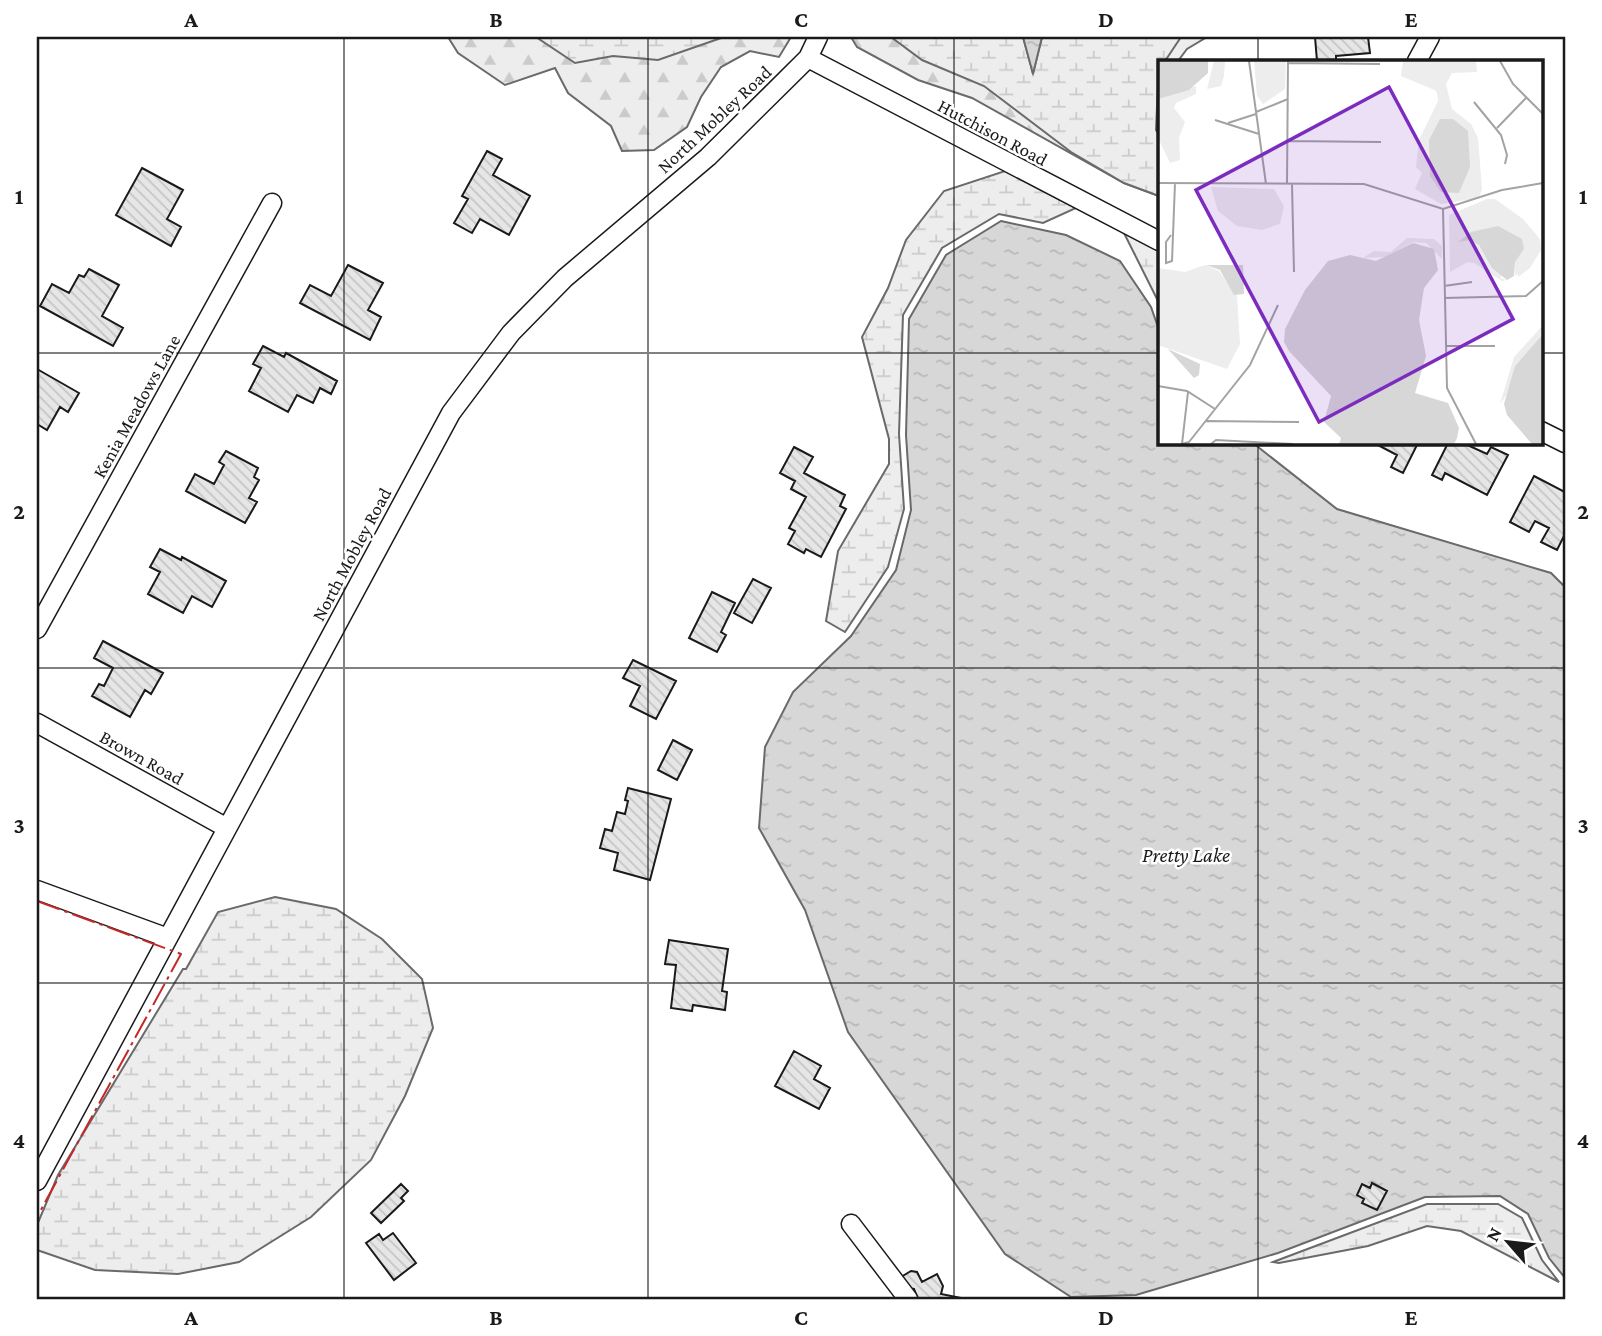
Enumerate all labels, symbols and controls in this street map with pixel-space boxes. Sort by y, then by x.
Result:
text: A [183,6,198,32]
text: B [489,6,503,32]
text: C [794,6,808,32]
text: D [1098,6,1114,32]
text: E [1404,6,1418,32]
inset map [1158,60,1542,444]
street label: North Mobley Road [653,61,776,177]
street label: Hutchison Road [934,95,1051,170]
text: 1 [15,183,24,209]
text: 1 [1579,183,1588,209]
street label: Kenia Meadows Lane [88,331,185,482]
street label: North Mobley Road [307,484,395,624]
text: 2 [13,498,25,524]
text: 2 [1577,498,1589,524]
street label: Brown Road [96,726,187,789]
text: 3 [13,812,25,838]
text: 3 [1577,812,1589,838]
water label: Pretty Lake [1142,843,1230,867]
text: 4 [13,1127,25,1153]
text: 4 [1577,1127,1589,1153]
north arrow [1472,1206,1542,1276]
text: N [1481,1224,1506,1245]
text: A [183,1304,198,1330]
text: B [489,1304,503,1330]
text: C [794,1304,808,1330]
text: D [1098,1304,1114,1330]
text: E [1404,1304,1418,1330]

